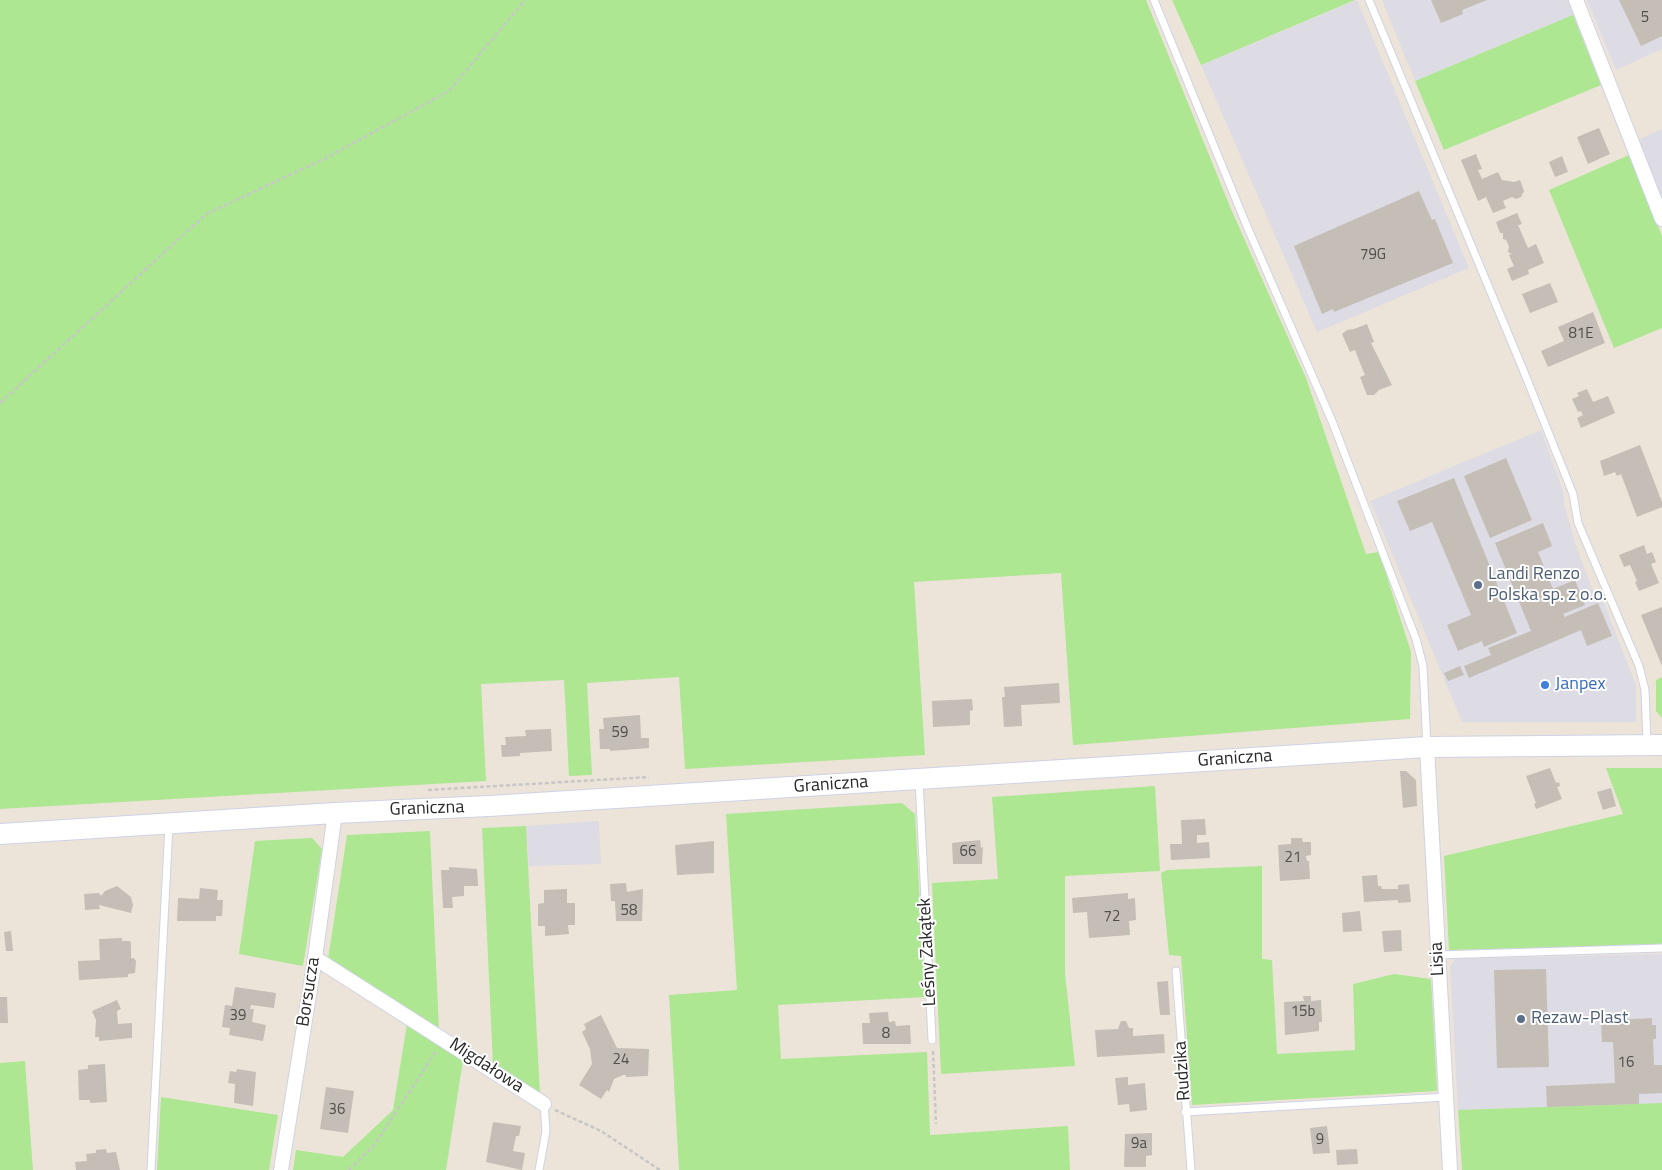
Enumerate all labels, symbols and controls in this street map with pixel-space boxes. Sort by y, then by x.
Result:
house number: 5 [1641,9,1649,27]
house number: 79G [1360,246,1386,264]
house number: 81E [1568,325,1594,343]
place label: Landi Renzo Polska sp. z o.o. [1488,564,1607,606]
marker: Landi Renzo Polska sp. z o.o. [1472,579,1484,591]
place label: Janpex [1555,674,1606,696]
marker: Janpex [1539,679,1551,691]
house number: 59 [612,724,628,742]
street label: Graniczna [1197,746,1273,772]
street label: Graniczna [793,772,869,798]
street label: Graniczna [389,797,465,821]
house number: 66 [960,843,976,861]
house number: 21 [1285,849,1301,867]
street label: Leśny Zakątek [914,897,942,1007]
house number: 58 [621,902,637,920]
house number: 72 [1104,908,1120,926]
street label: Lisia [1426,942,1450,976]
street label: Borsucza [293,956,325,1028]
house number: 15b [1291,1003,1315,1021]
house number: 39 [230,1007,246,1025]
place label: Rezaw-Plast [1531,1008,1628,1030]
marker: Rezaw-Plast [1515,1013,1527,1025]
house number: 8 [882,1025,890,1043]
street label: Migdałowa [445,1034,527,1098]
street label: Rudzika [1170,1040,1196,1102]
house number: 24 [613,1051,629,1069]
house number: 16 [1618,1054,1634,1072]
house number: 36 [329,1101,345,1119]
house number: 9 [1316,1131,1324,1149]
house number: 9a [1131,1135,1147,1153]

